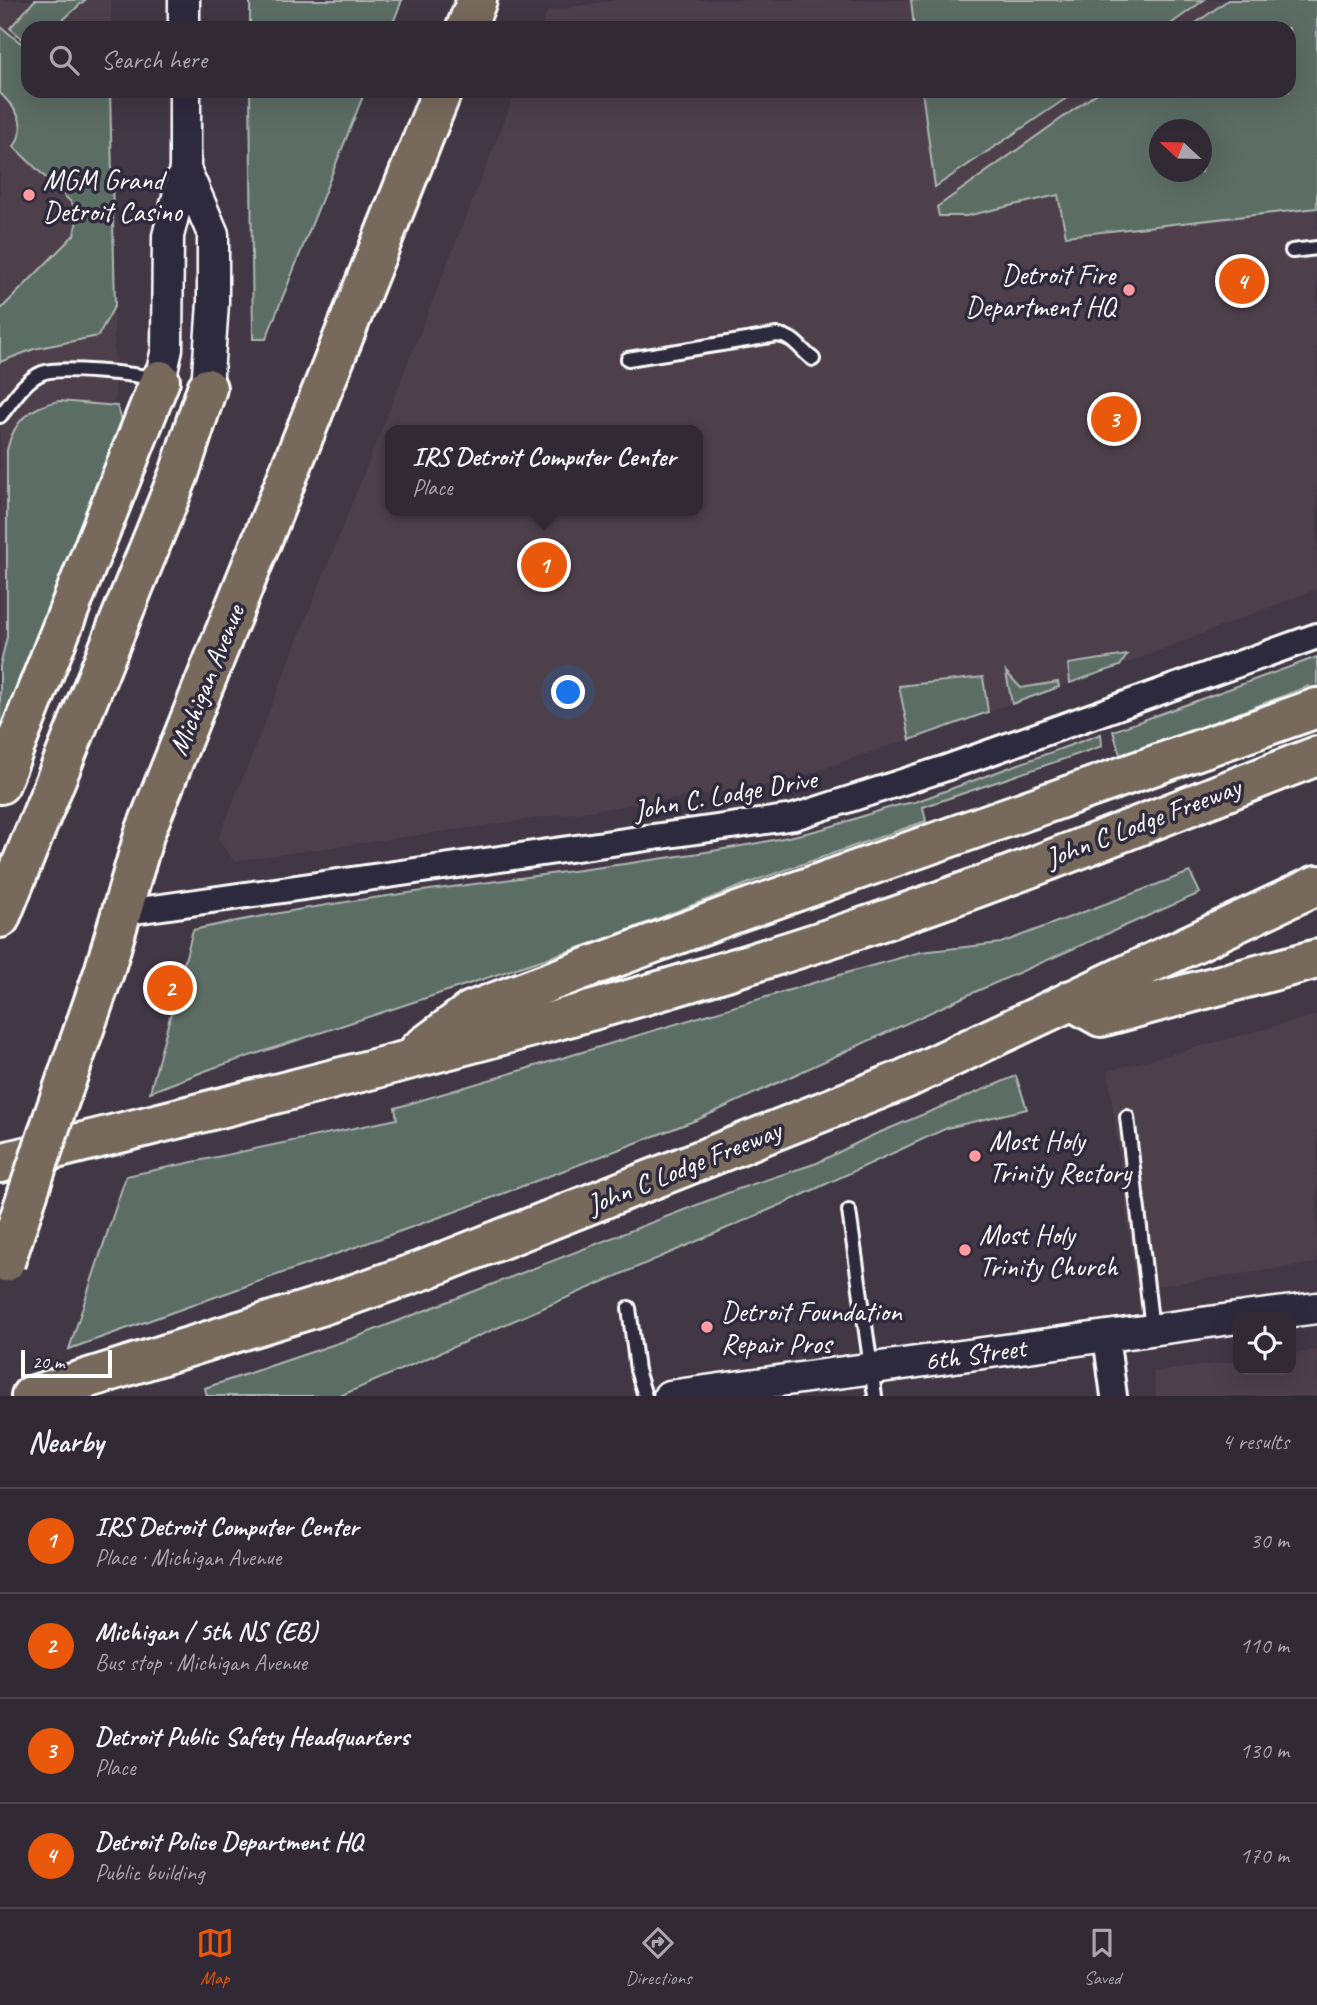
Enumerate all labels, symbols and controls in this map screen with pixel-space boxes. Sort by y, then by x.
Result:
search box [21,21,1296,98]
icon: search [45,41,83,79]
text: Search here [101,43,207,76]
north arrow [1149,119,1212,182]
place label: MGM Grand Detroit Casino [43,162,184,229]
marker: MGM Grand Detroit Casino [21,187,37,203]
pin: 4 [1219,255,1265,307]
place label: Detroit Fire Department HQ [965,257,1118,324]
marker: Detroit Fire Department HQ [1121,282,1137,298]
pin: 3 [1091,393,1137,445]
popup [385,425,703,516]
text: IRS Detroit Computer Center [412,440,676,473]
text: Place [412,473,453,502]
pin: 1 [521,539,567,591]
street label: Michigan Avenue [160,598,253,760]
your location [551,675,585,709]
street label: John C. Lodge Drive [629,760,821,828]
street label: John C Lodge Freeway [1039,768,1248,876]
pin: 2 [147,962,193,1014]
street label: John C Lodge Freeway [580,1111,788,1223]
place label: Most Holy Trinity Rectory [989,1123,1133,1190]
marker: Most Holy Trinity Rectory [967,1148,983,1164]
place label: Most Holy Trinity Church [979,1217,1119,1284]
marker: Most Holy Trinity Church [957,1242,973,1258]
place label: Detroit Foundation Repair Pros [721,1294,903,1361]
map controls [1233,1312,1296,1375]
button: locate [1233,1312,1296,1375]
marker: Detroit Foundation Repair Pros [699,1319,715,1335]
street label: 6th Street [922,1329,1031,1378]
scale bar [21,1347,112,1379]
text: 20 m [32,1350,64,1374]
text: Nearby [28,1423,104,1461]
text: 4 results [1222,1427,1289,1456]
text: IRS Detroit Computer Center [95,1510,359,1543]
text: 1 [46,1526,56,1555]
text: 30 m [1250,1526,1289,1555]
text: Place · Michigan Avenue [95,1543,281,1572]
text: Michigan / 5th NS (EB) [95,1615,317,1648]
text: 2 [46,1631,56,1660]
text: 110 m [1240,1631,1289,1660]
text: Bus stop · Michigan Avenue [95,1648,307,1677]
text: Detroit Public Safety Headquarters [95,1720,409,1753]
text: 3 [46,1736,56,1765]
text: 130 m [1240,1736,1289,1765]
text: Place [95,1753,135,1782]
text: Detroit Police Department HQ [95,1825,362,1858]
text: 4 [46,1841,56,1870]
text: 170 m [1240,1841,1289,1870]
text: Public building [95,1858,204,1887]
tab: Map [196,1924,234,1990]
tab: Directions [625,1924,692,1990]
tab: Saved [1083,1924,1121,1990]

